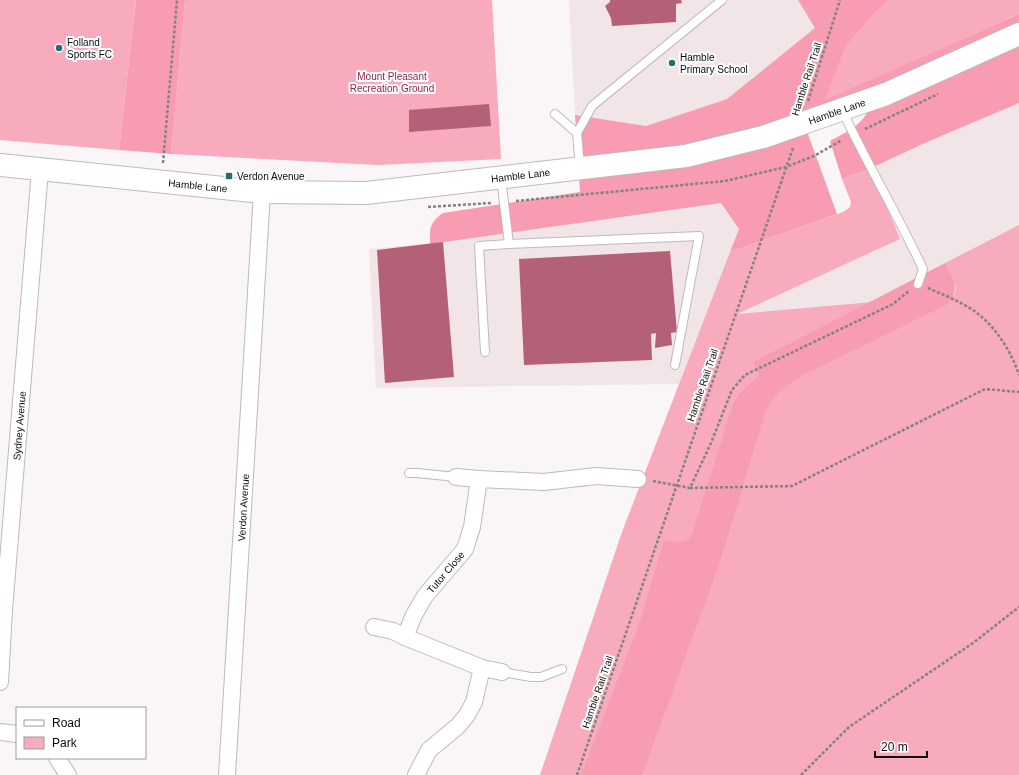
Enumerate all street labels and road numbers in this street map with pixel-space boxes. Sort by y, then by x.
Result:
street label: Hamble Rail Trail [789,41,823,117]
street label: Hamble Lane [807,97,867,127]
street label: Hamble Lane [490,167,551,185]
street label: Hamble Lane [168,177,229,194]
street label: Hamble Rail Trail [685,347,720,423]
street label: Sydney Avenue [11,390,28,461]
street label: Verdon Avenue [236,473,251,542]
street label: Tutor Close [425,549,467,595]
street label: Hamble Rail Trail [580,654,615,730]

